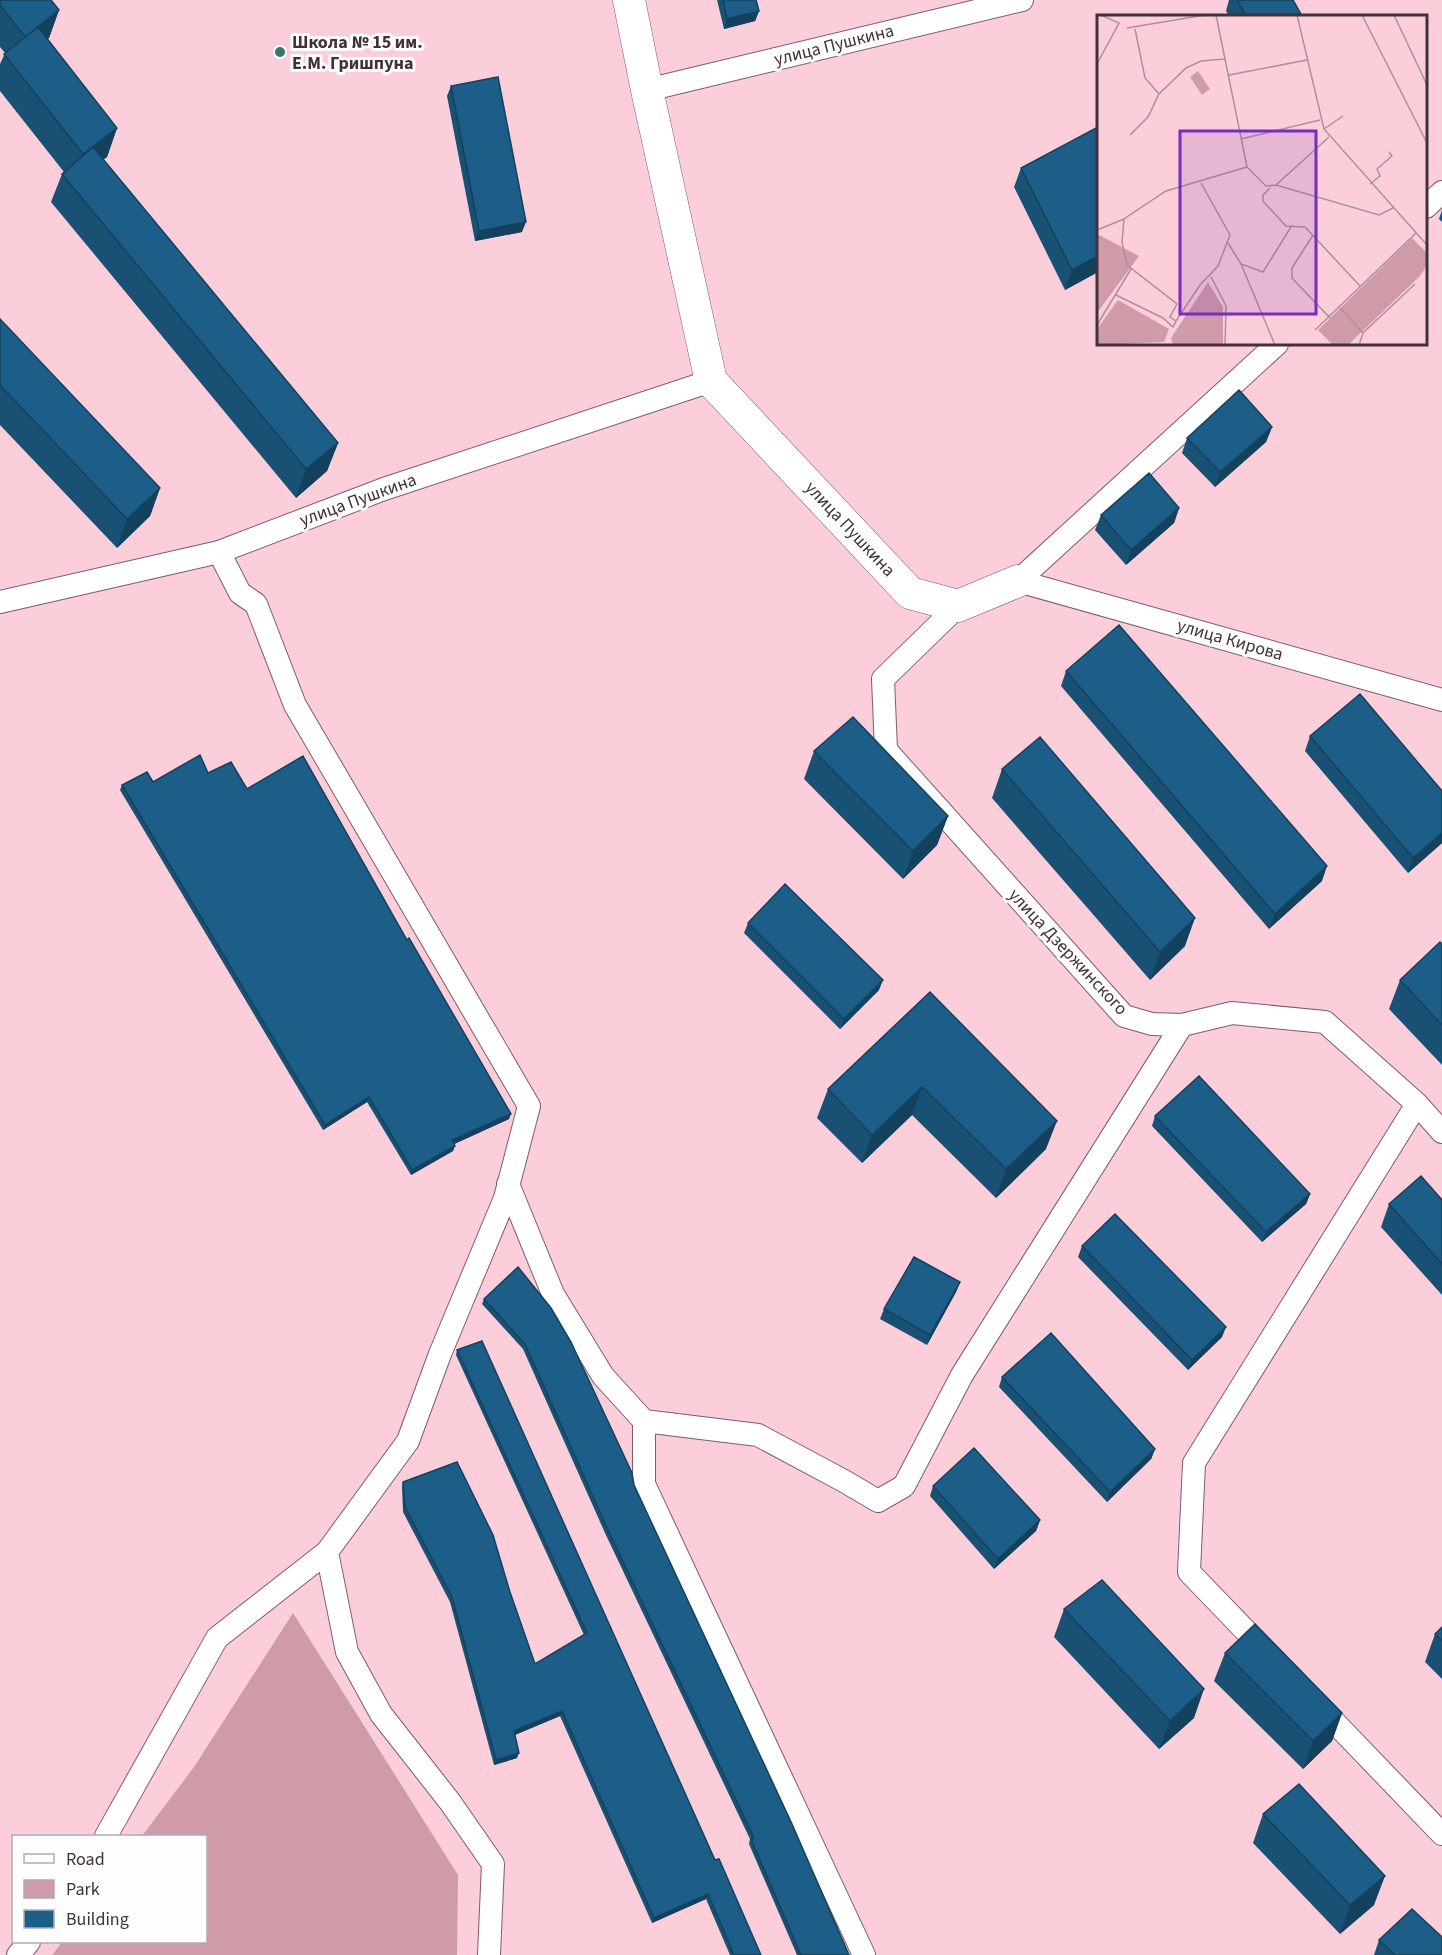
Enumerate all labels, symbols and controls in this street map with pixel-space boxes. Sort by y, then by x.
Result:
inset map [1097,15,1427,345]
street label: улица Пушкина [772,18,896,72]
place label: Школа № 15 им. Е.М. Гришпуна [292,30,423,76]
marker: Школа № 15 им. Е.М. Гришпуна [273,45,287,59]
street label: улица Пушкина [296,467,420,533]
street label: улица Пушкина [799,476,901,582]
street label: улица Кирова [1174,613,1286,667]
street label: улица Дзержинского [1003,883,1133,1021]
legend [12,1835,207,1943]
text: Road [66,1847,105,1872]
text: Park [66,1877,100,1902]
text: Building [66,1907,129,1932]

